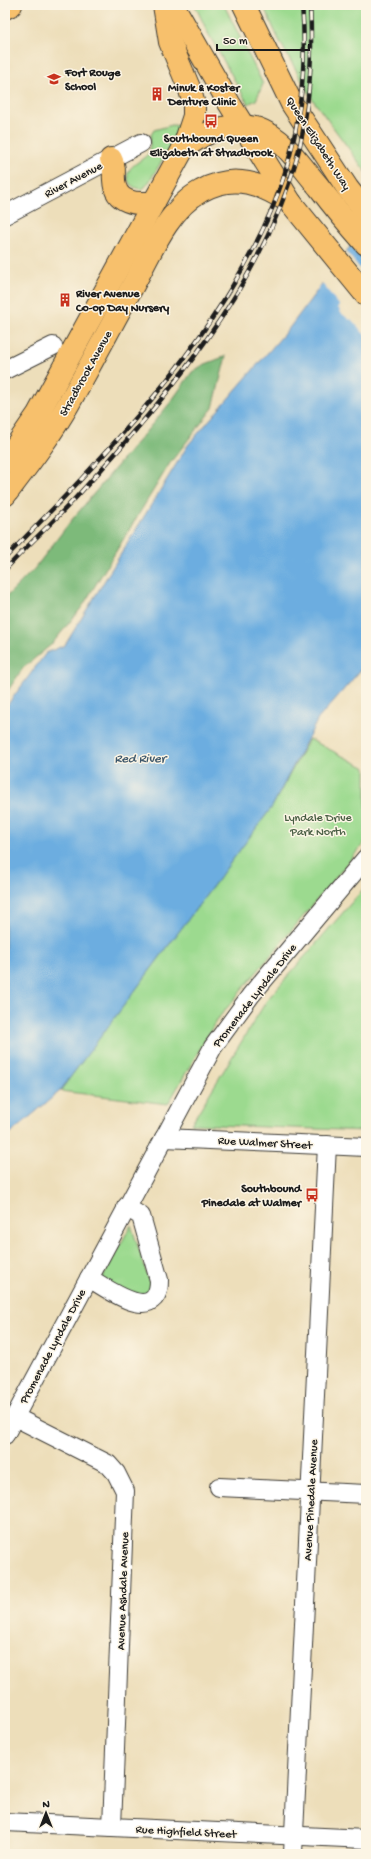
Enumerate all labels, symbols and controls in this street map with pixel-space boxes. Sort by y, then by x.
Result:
scale bar [217,26,309,52]
text: 50 m [223,35,248,49]
place label: Fort Rouge School [64,67,121,95]
school or university icon: Fort Rouge School [46,71,62,87]
place label: Minuk & Koster Denture Clinic [167,82,241,110]
building icon: Minuk & Koster Denture Clinic [149,86,165,102]
street label: Queen Elizabeth Way [282,95,353,194]
bus stop icon: Southbound Queen Elizabeth at Stradbrook [203,113,219,129]
place label: Southbound Queen Elizabeth at Stradbrook [149,133,274,161]
street label: River Avenue [43,159,106,202]
place label: River Avenue Co-op Day Nursery [75,288,169,316]
building icon: River Avenue Co-op Day Nursery [57,292,73,308]
street label: Stradbrook Avenue [57,328,116,419]
water label: Red River [115,752,168,767]
park label: Lyndale Drive Park North [284,812,353,840]
street label: Promenade Lyndale Drive [210,941,301,1052]
street label: Rue Walmer Street [217,1135,313,1154]
place label: Southbound Pinedale at Walmer [201,1183,303,1211]
bus stop icon: Southbound Pinedale at Walmer [304,1187,320,1203]
street label: Promenade Lyndale Drive [17,1287,90,1408]
street label: Avenue Pinedale Avenue [302,1438,322,1561]
street label: Avenue Ashdale Avenue [115,1531,133,1650]
north arrow [26,1793,66,1833]
text: N [42,1799,50,1811]
street label: Rue Highfield Street [135,1823,238,1843]

